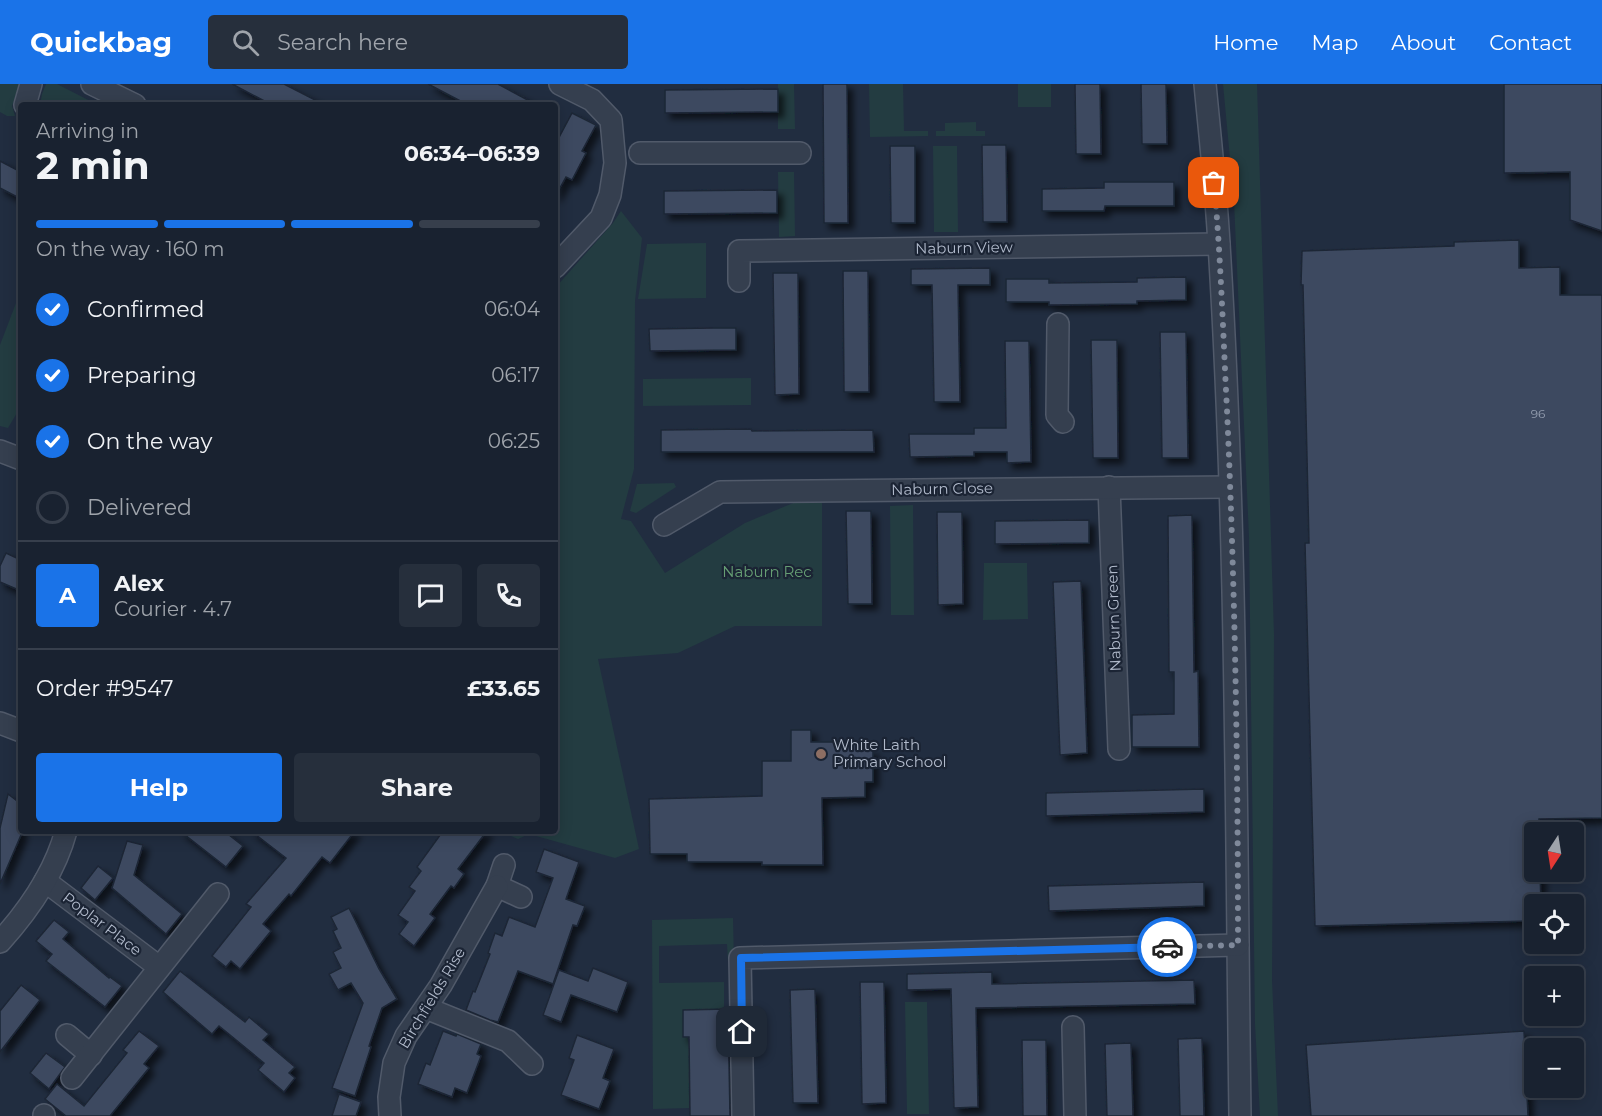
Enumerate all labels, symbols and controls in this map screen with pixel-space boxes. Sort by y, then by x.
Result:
search box [208,15,628,69]
text: Quickbag [30,25,172,59]
icon: search [229,26,262,59]
text: Search here [277,29,408,56]
text: Home [1213,30,1278,55]
text: Map [1311,30,1358,55]
text: About [1391,30,1456,55]
text: Contact [1489,30,1572,55]
text: Arriving in [36,119,139,143]
text: 06:34–06:39 [404,140,540,167]
text: 2 min [36,141,150,189]
pin [1188,157,1239,208]
icon: bag [1197,166,1230,199]
text: On the way · 160 m [36,237,225,261]
street label: Naburn View [915,237,1014,258]
icon: check [36,293,69,326]
text: Confirmed [87,296,204,323]
text: 06:04 [484,297,540,321]
icon: check [36,359,69,392]
text: Preparing [87,362,196,389]
text: 06:17 [491,363,540,387]
house number: 96 [1531,406,1545,421]
icon: check [36,425,69,458]
text: On the way [87,428,212,455]
text: 06:25 [488,429,540,453]
street label: Naburn Close [891,478,993,499]
text: Delivered [87,494,192,521]
park label: Naburn Rec [722,562,812,581]
button: chat [399,564,462,627]
button: phone [477,564,540,627]
street label: Naburn Green [1102,564,1125,672]
text: Alex [114,570,164,597]
text: A [59,582,76,609]
text: Courier · 4.7 [114,597,232,621]
text: Order #9547 [36,675,173,702]
text: £33.65 [467,675,540,702]
place label: White Laith Primary School [833,735,947,771]
marker: White Laith Primary School [814,747,828,761]
button: Help [36,753,282,822]
button: Share [294,753,540,822]
north arrow [1524,822,1584,882]
map controls [1524,822,1584,1098]
street label: Poplar Place [59,888,146,959]
button: locate [1524,894,1584,954]
courier [1137,917,1197,977]
icon: car [1151,931,1184,964]
street label: Birchfields Rise [394,944,469,1052]
button: + [1524,966,1584,1026]
pin [716,1006,767,1057]
icon: home [725,1015,758,1048]
button: − [1524,1038,1584,1098]

